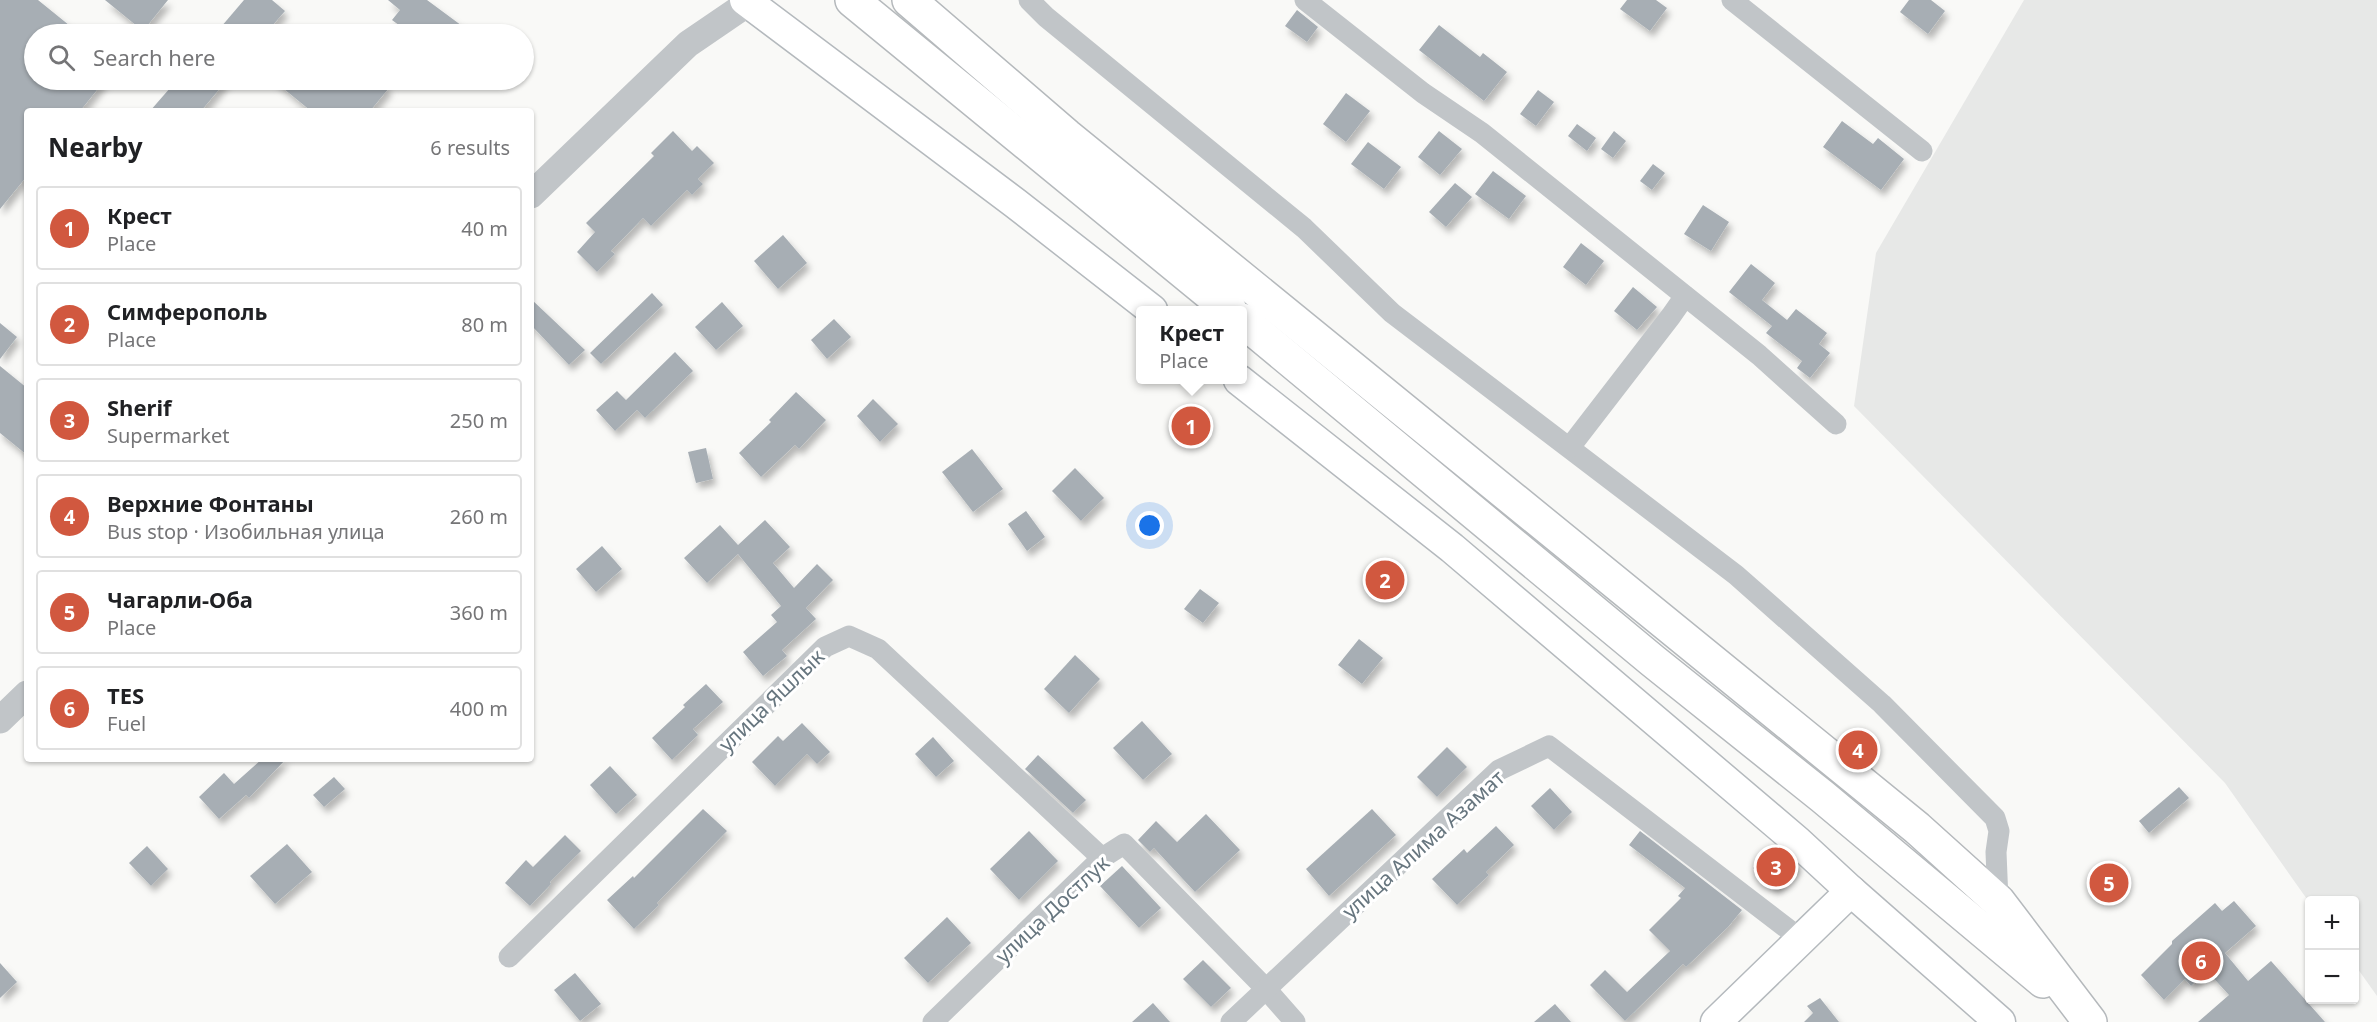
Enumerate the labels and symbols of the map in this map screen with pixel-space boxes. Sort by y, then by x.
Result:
pin: 1 [1172,404,1210,448]
your location [1135,511,1164,540]
pin: 2 [1366,558,1404,602]
street label: улица Яшлык [712,642,830,758]
pin: 4 [1838,728,1878,772]
street label: улица Алима Азамат [1336,763,1510,925]
pin: 3 [1756,844,1796,890]
street label: улица Достлук [989,849,1115,969]
pin: 5 [2090,860,2128,906]
pin: 6 [2182,938,2220,984]

